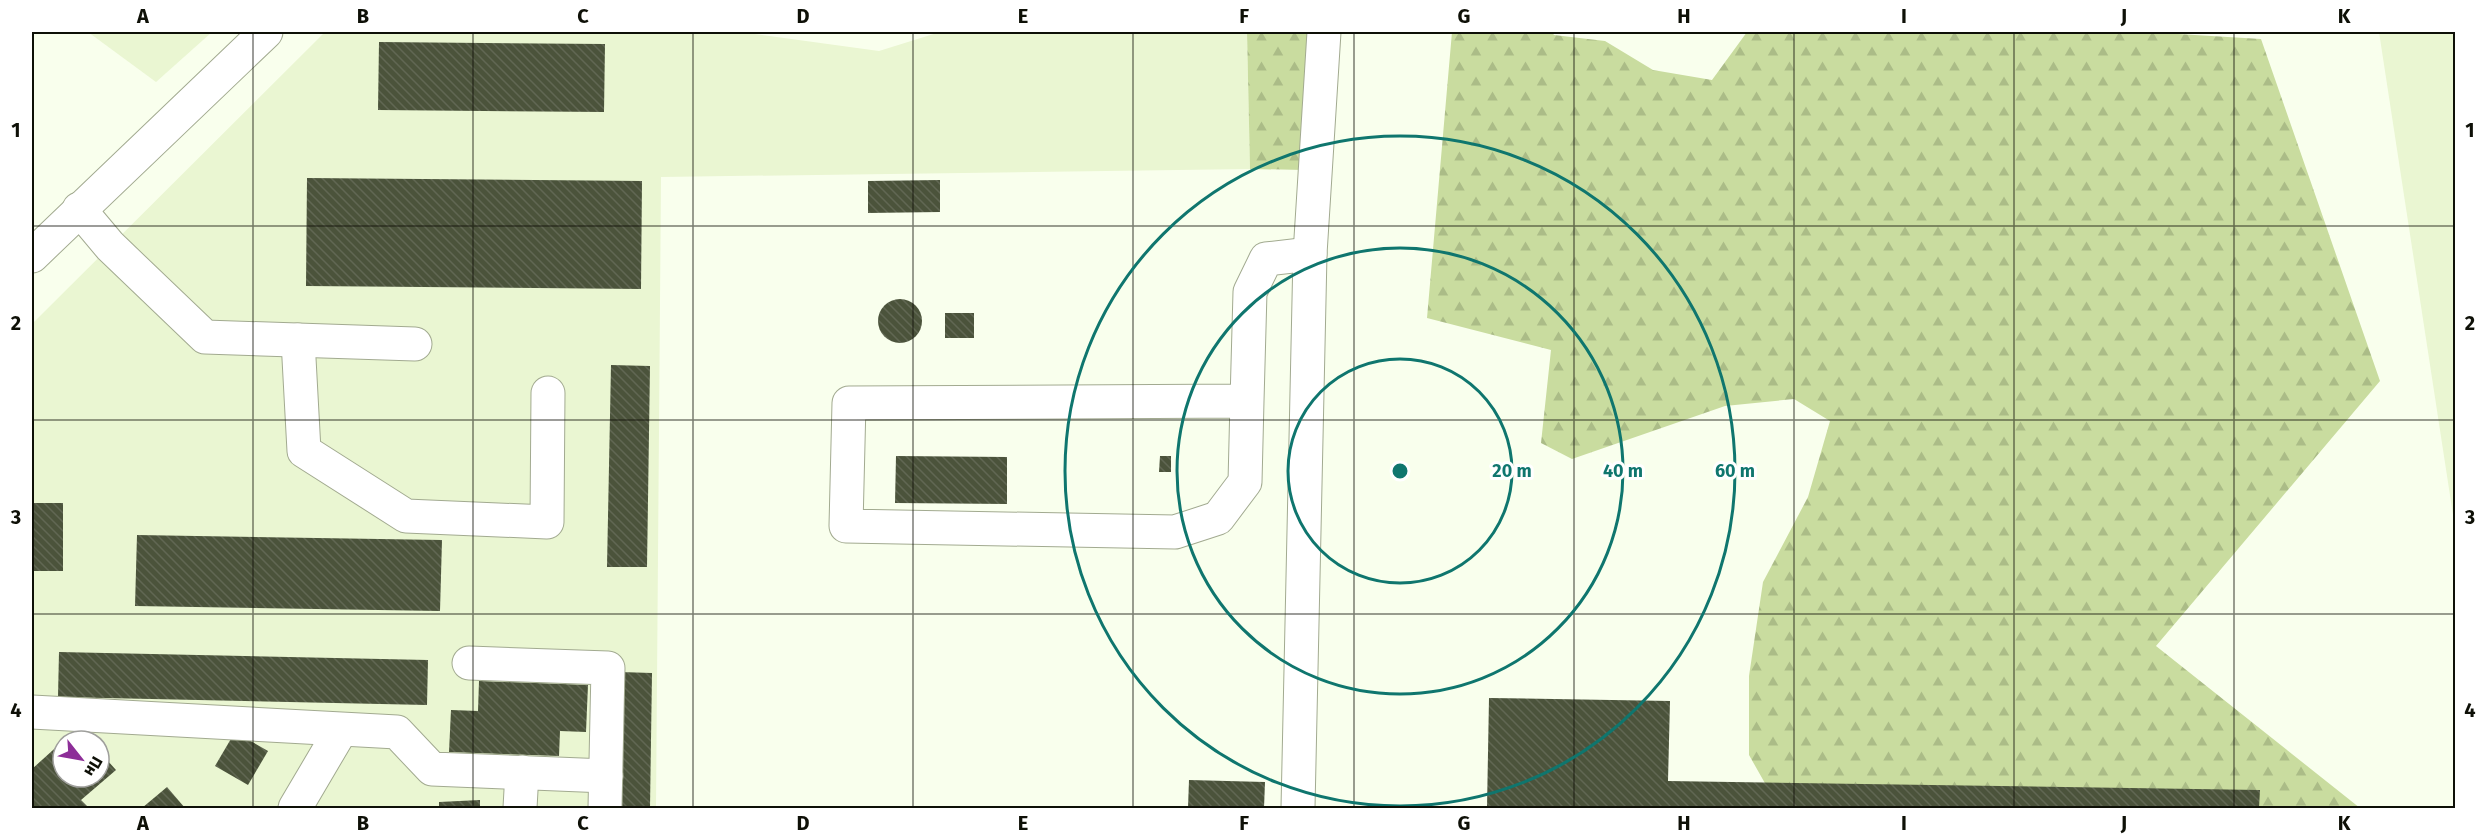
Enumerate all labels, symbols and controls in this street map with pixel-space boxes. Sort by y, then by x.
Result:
text: A [136,4,150,28]
text: B [357,4,369,28]
text: C [577,4,589,28]
text: D [796,4,810,28]
text: E [1018,4,1028,28]
text: F [1239,4,1249,28]
text: G [1458,4,1470,28]
text: H [1677,4,1691,28]
text: I [1901,4,1907,28]
text: J [2120,4,2127,28]
text: K [2338,4,2351,28]
text: 1 [11,118,21,142]
text: 1 [2465,118,2475,142]
text: 2 [11,311,21,335]
text: 2 [2465,311,2475,335]
text: 20 m [1492,460,1532,482]
text: 40 m [1603,460,1643,482]
text: 60 m [1715,460,1755,482]
centre of rings [1390,461,1410,481]
text: 3 [10,505,21,529]
text: 3 [2464,505,2475,529]
text: 4 [10,698,22,722]
text: 4 [2464,698,2476,722]
north arrow [51,729,111,789]
text: Пн [80,753,107,780]
text: A [136,811,150,835]
text: B [357,811,369,835]
text: C [577,811,589,835]
text: D [796,811,810,835]
text: E [1018,811,1028,835]
text: F [1239,811,1249,835]
text: G [1458,811,1470,835]
text: H [1677,811,1691,835]
text: I [1901,811,1907,835]
text: J [2120,811,2127,835]
text: K [2338,811,2351,835]

